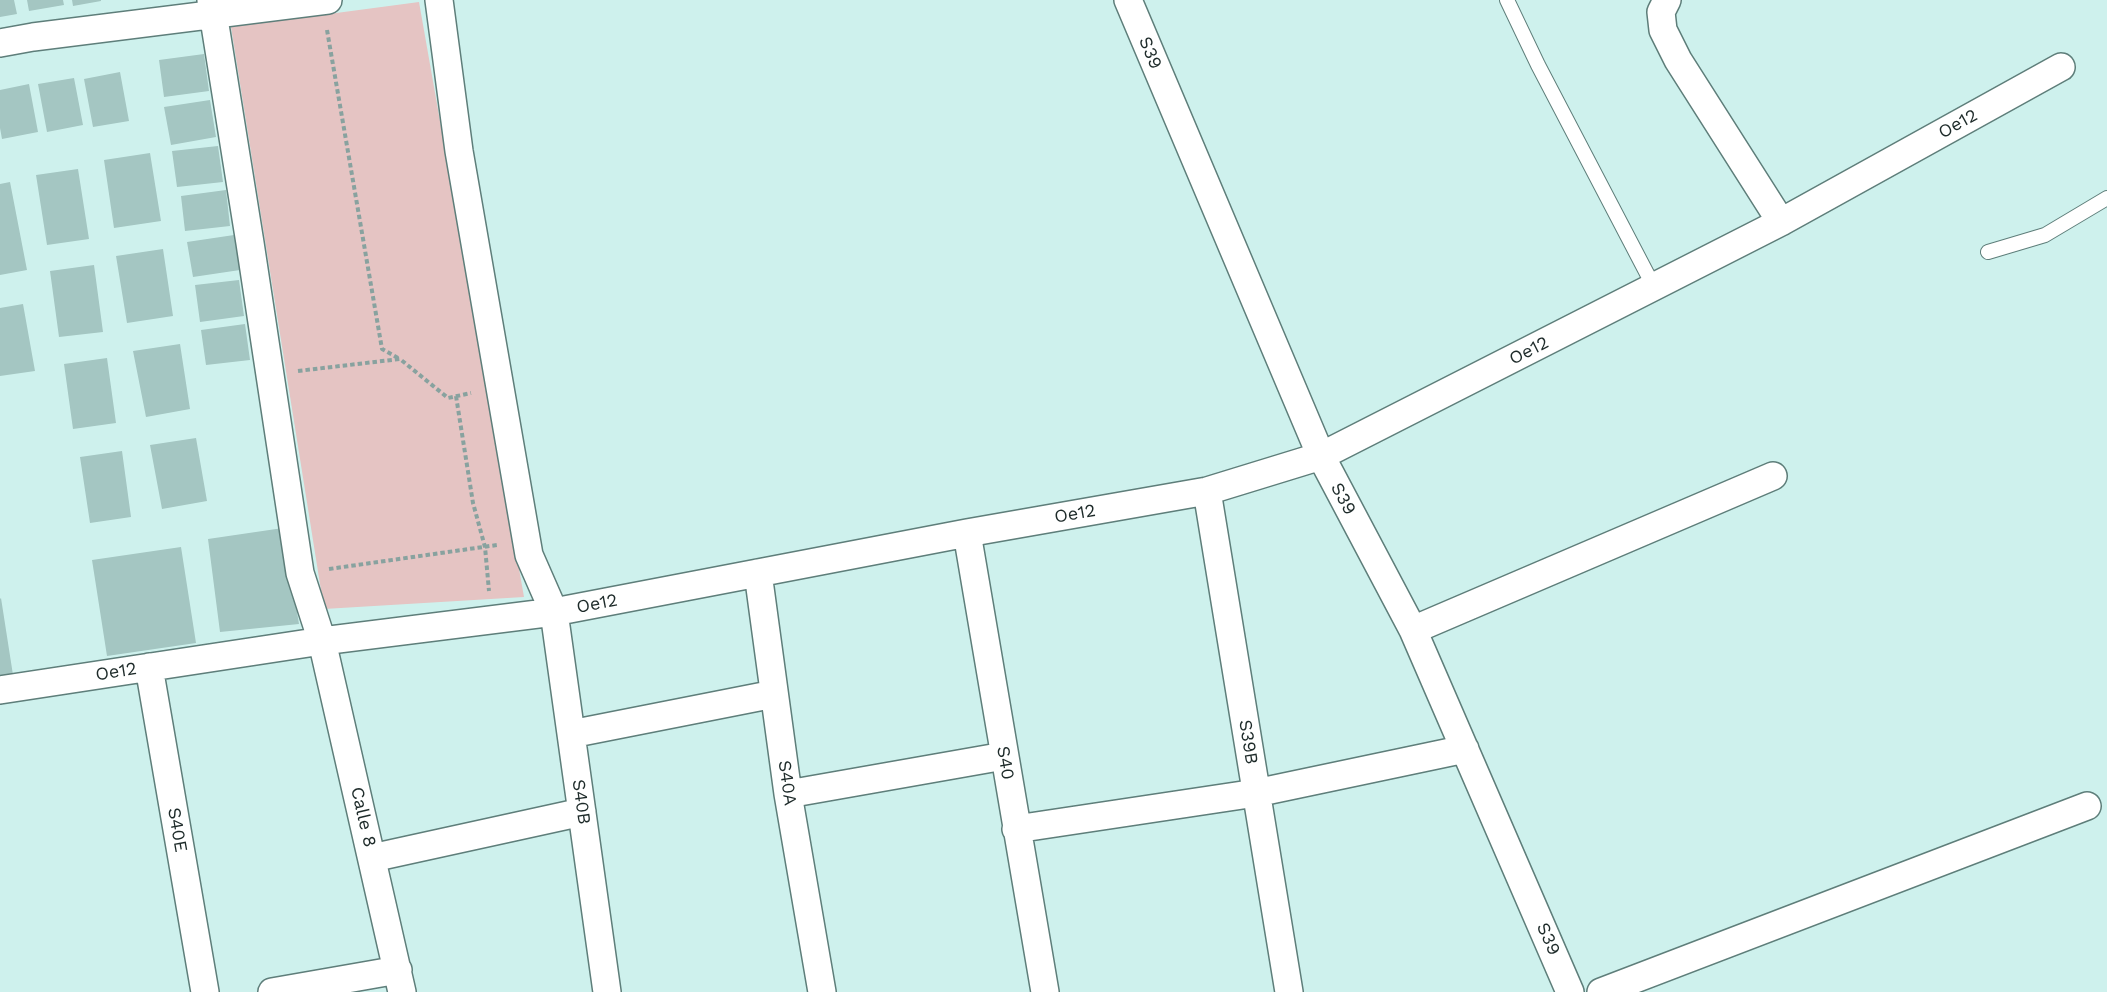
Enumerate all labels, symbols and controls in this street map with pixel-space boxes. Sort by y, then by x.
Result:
street label: S39 [1134,34,1166,72]
street label: Oe12 [1935,105,1981,143]
street label: Oe12 [1506,332,1552,370]
street label: S39 [1326,479,1360,519]
street label: Oe12 [1053,500,1097,528]
street label: Oe12 [575,589,619,619]
street label: Oe12 [94,658,138,686]
street label: S39B [1234,718,1262,766]
street label: S40 [991,745,1019,781]
street label: S40A [773,759,801,807]
street label: S40B [567,778,595,826]
street label: Calle 8 [346,785,380,849]
street label: S40E [162,806,192,854]
street label: S39 [1531,919,1565,959]

